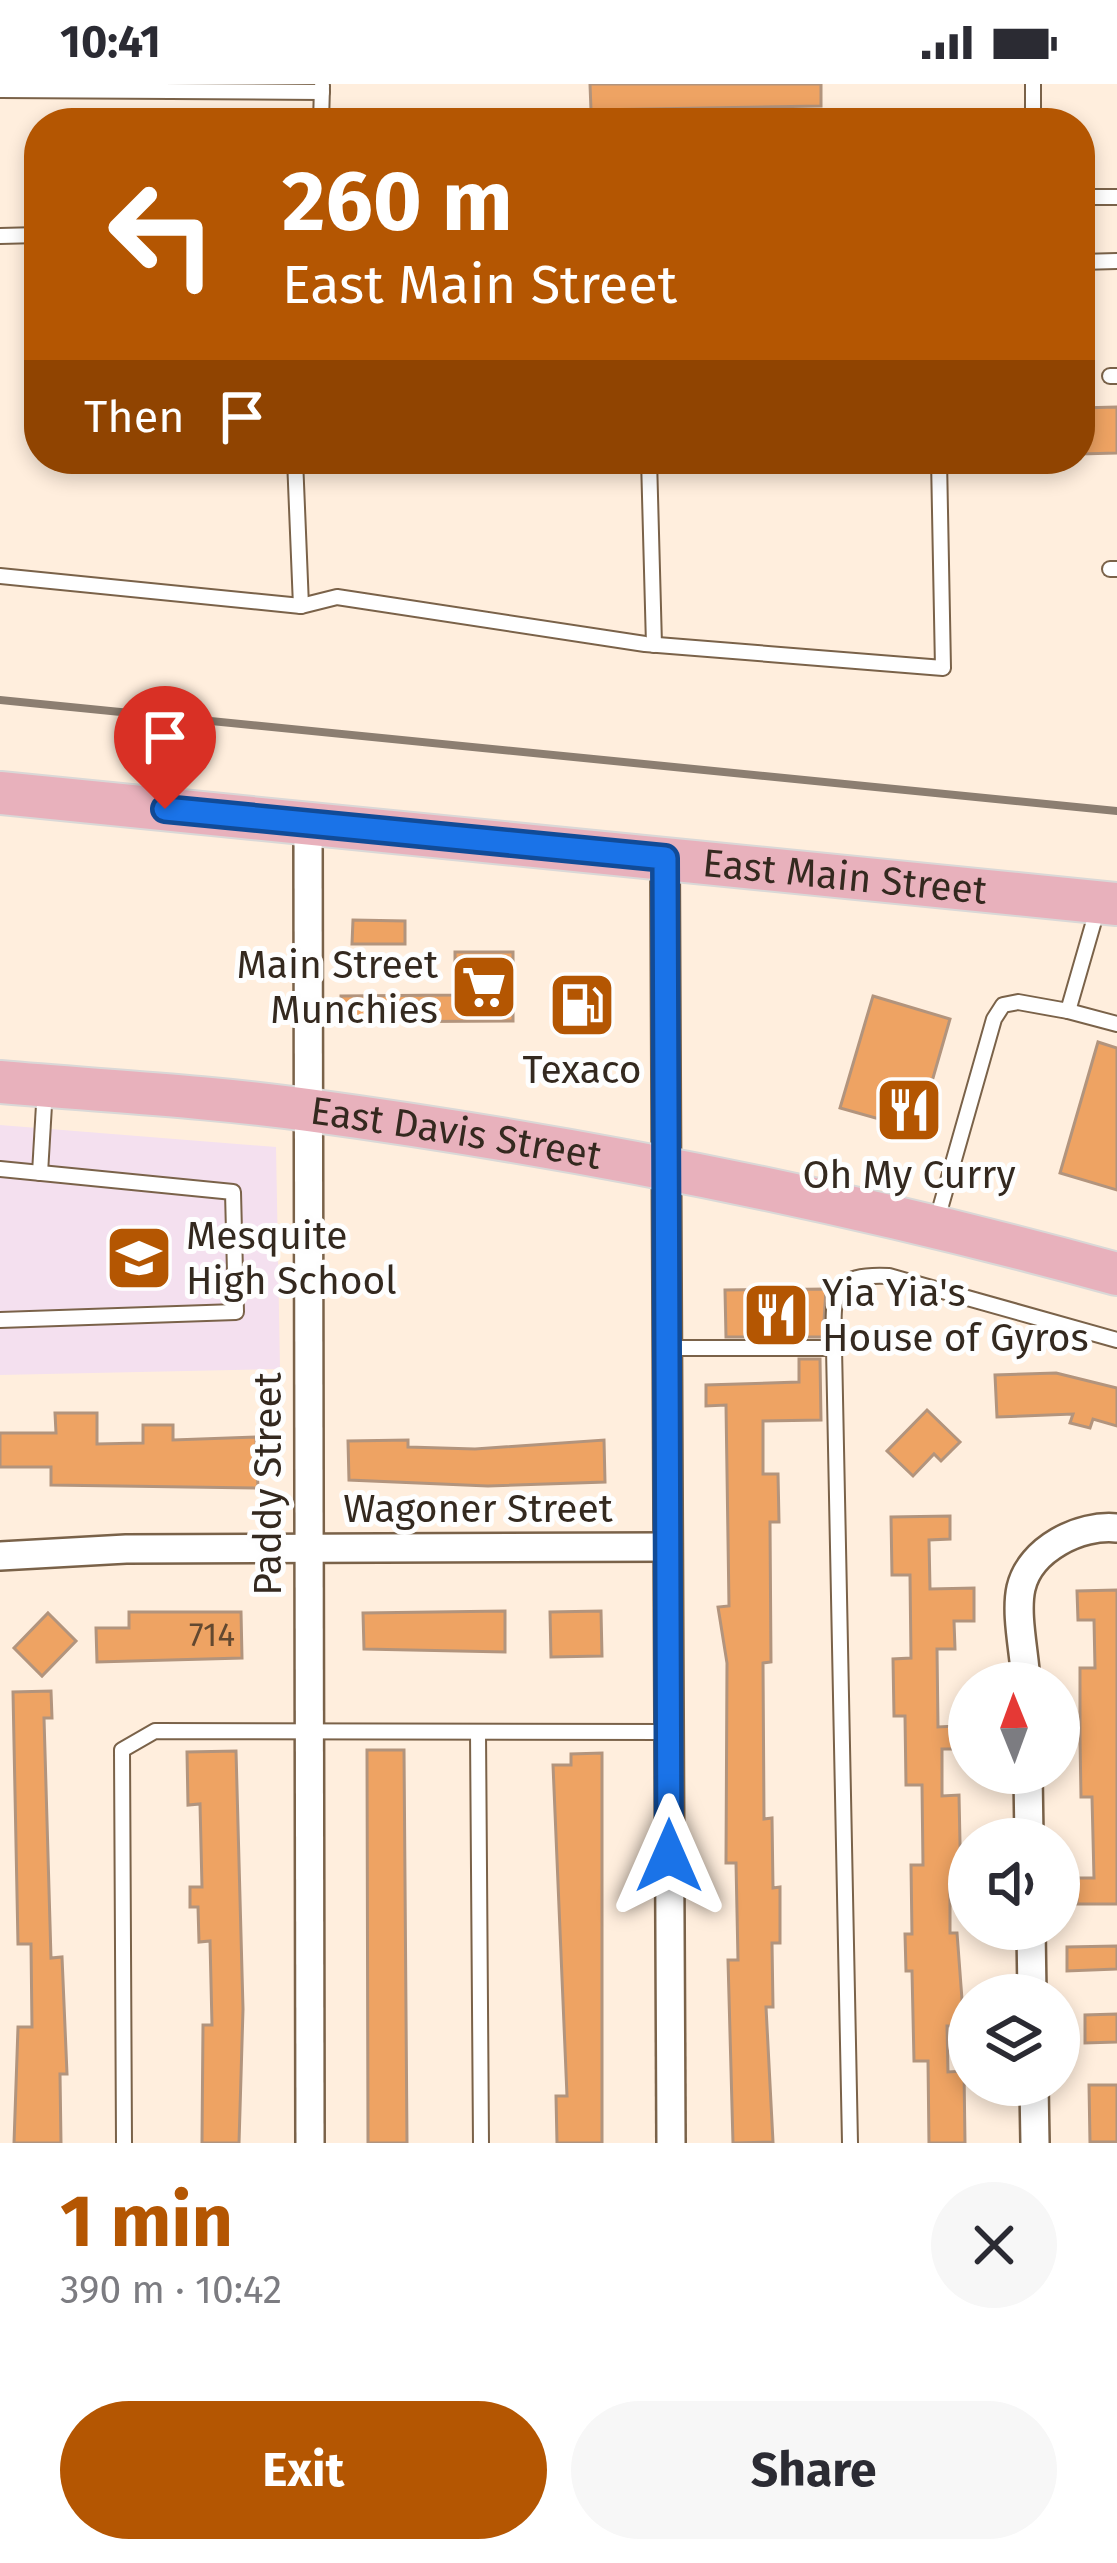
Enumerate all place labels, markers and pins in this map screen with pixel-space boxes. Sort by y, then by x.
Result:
pin [114,686,216,809]
place label: Main Street Munchies [236,942,439,1033]
supermarket icon: Main Street Munchies [449,952,519,1022]
fuel station icon: Texaco [547,970,617,1040]
place label: Texaco [522,1047,642,1093]
restaurant icon: Oh My Curry [874,1075,944,1145]
place label: Oh My Curry [802,1152,1016,1198]
place label: Mesquite High School [186,1213,397,1304]
school or university icon: Mesquite High School [104,1223,174,1293]
place label: Yia Yia's House of Gyros [822,1270,1089,1361]
restaurant icon: Yia Yia's House of Gyros [741,1280,811,1350]

